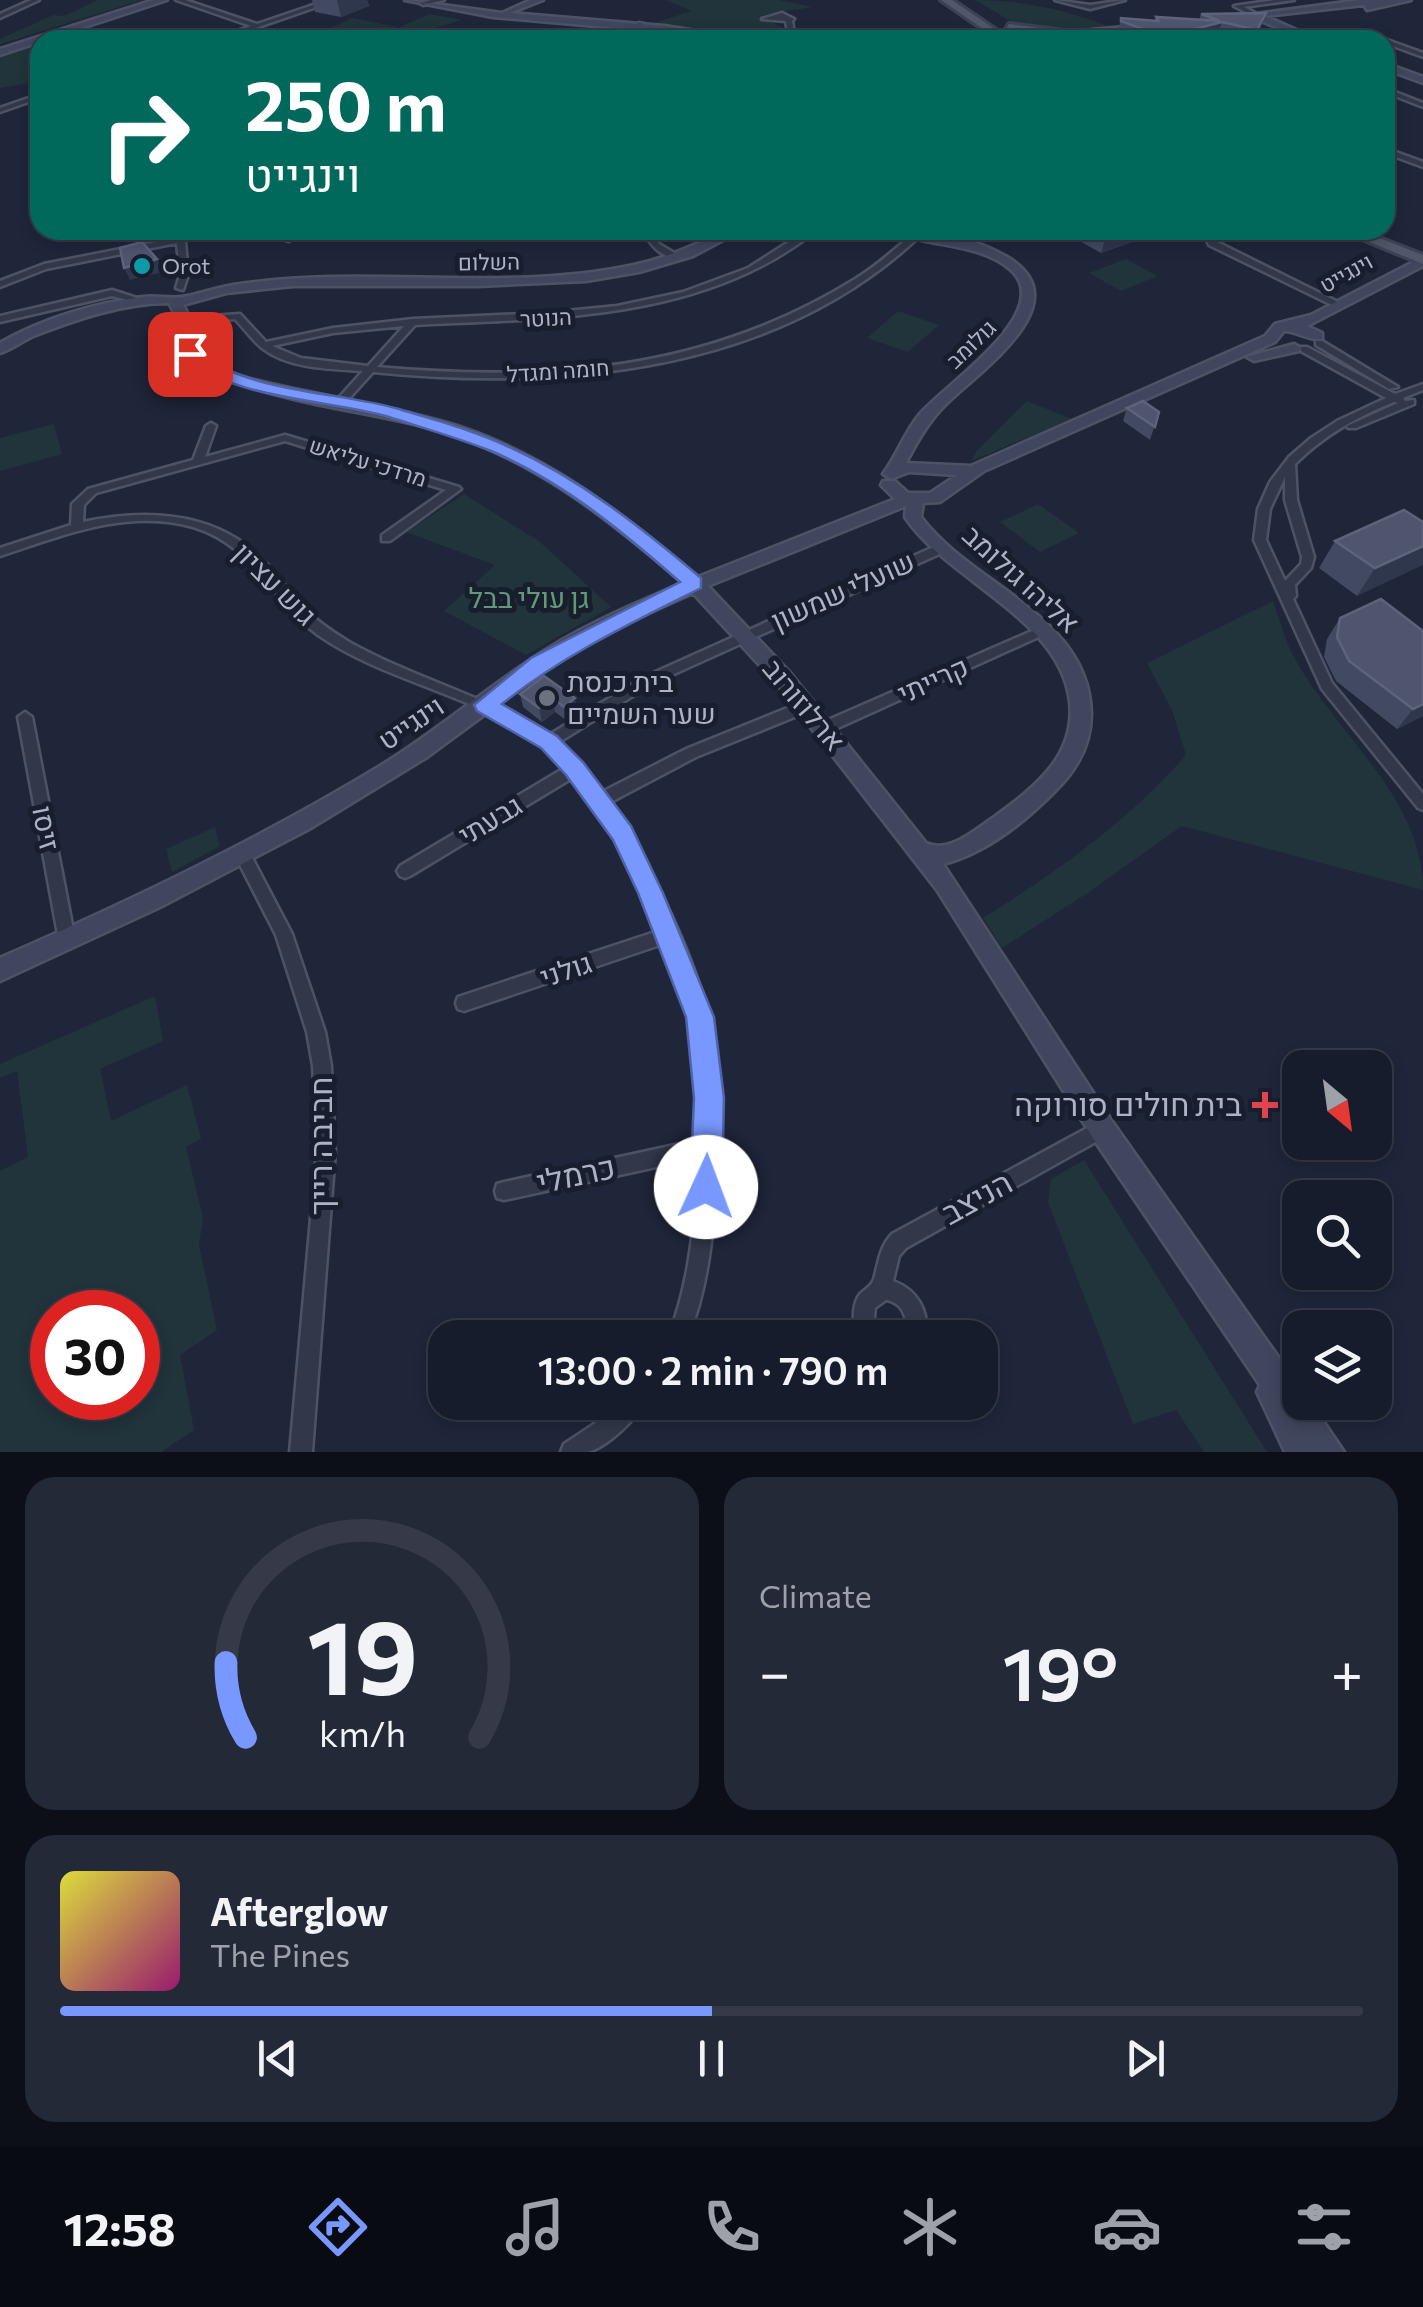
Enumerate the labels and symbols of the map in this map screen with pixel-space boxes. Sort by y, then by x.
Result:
street label: השלום [458,247,520,276]
street label: וינגייט [1315,247,1377,298]
place label: Orot [162,252,210,279]
marker: Orot [131,255,153,277]
street label: הנוטר [519,303,573,332]
pin [148,312,233,397]
street label: גולומב [940,314,1001,374]
street label: חומה ומגדל [506,353,610,388]
street label: מרדכי עליאש [306,431,430,492]
street label: אליהו גולומב [956,517,1087,639]
street label: גוש עציון [227,535,324,632]
street label: שועלי שמשון [766,543,920,637]
park label: גן עולי בבל [469,580,589,614]
street label: קרייתי [892,649,973,710]
street label: ארלוזורוב [757,652,853,757]
place label: בית כנסת שער השמיים [567,664,716,730]
marker: בית כנסת שער השמיים [536,687,558,709]
street label: וינגייט [371,688,450,756]
street label: גבעתי [452,787,527,851]
street label: זיסו [26,803,68,853]
street label: גולני [536,945,596,993]
north arrow [1282,1050,1392,1160]
street label: חביבה רייך [299,1077,339,1215]
place label: בית חולים סורוקה [1014,1083,1242,1123]
marker: בית חולים סורוקה [1252,1092,1278,1118]
position arrow [654,1135,758,1239]
street label: כרמלי [533,1145,619,1201]
street label: הניצב [934,1161,1018,1232]
speed limit sign: 30 [30,1290,160,1420]

